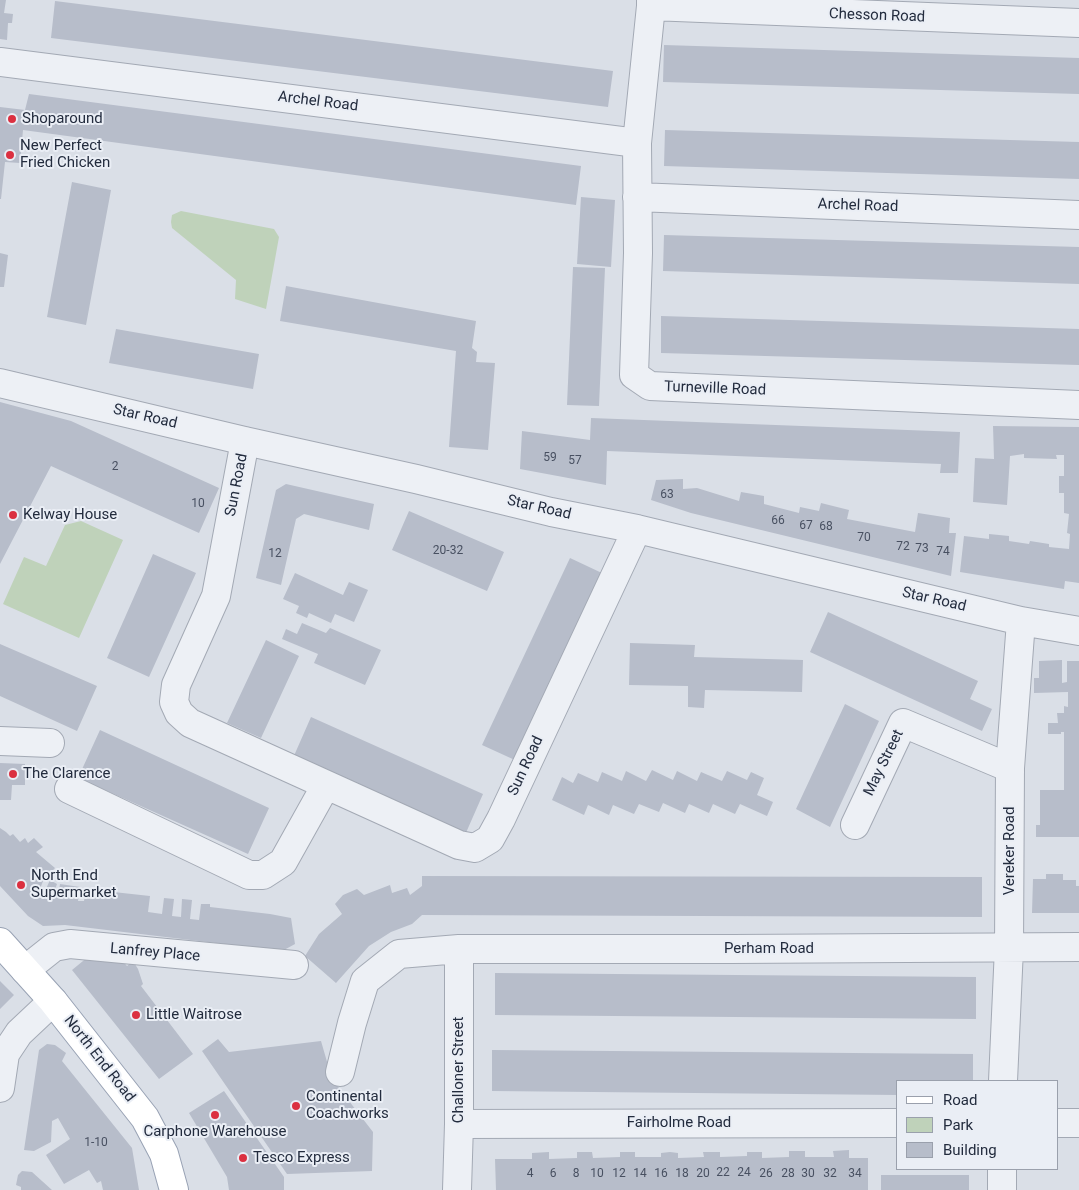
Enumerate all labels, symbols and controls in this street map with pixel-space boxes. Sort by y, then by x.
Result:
street label: Chesson Road [828,5,926,27]
street label: Archel Road [277,88,359,116]
place label: Shoparound [22,110,103,128]
marker: Shoparound [6,113,18,125]
place label: New Perfect Fried Chicken [20,137,110,172]
marker: New Perfect Fried Chicken [4,149,16,161]
street label: Archel Road [817,196,899,216]
street label: Turneville Road [664,378,766,400]
street label: Star Road [111,401,179,433]
house number: 59 [543,451,557,465]
street label: Sun Road [222,452,252,518]
house number: 57 [568,454,582,468]
house number: 2 [112,460,118,474]
house number: 63 [660,488,674,502]
street label: Star Road [505,492,573,524]
house number: 10 [191,497,205,511]
place label: Kelway House [23,506,117,524]
marker: Kelway House [7,509,19,521]
house number: 66 [771,514,785,528]
house number: 67 [799,519,813,533]
house number: 68 [819,520,833,534]
house number: 70 [857,531,871,545]
house number: 72 [896,540,910,554]
house number: 73 [915,542,929,556]
house number: 20-32 [433,544,463,558]
house number: 74 [936,545,950,559]
house number: 12 [268,547,282,561]
street label: Star Road [900,584,968,616]
street label: May Street [860,727,908,799]
street label: Sun Road [504,733,548,799]
place label: The Clarence [23,765,110,783]
marker: The Clarence [7,768,19,780]
street label: Vereker Road [1001,807,1019,895]
place label: North End Supermarket [31,867,116,902]
marker: North End Supermarket [15,879,27,891]
street label: Lanfrey Place [109,940,201,966]
street label: Perham Road [724,940,814,958]
place label: Little Waitrose [146,1006,242,1024]
marker: Little Waitrose [130,1009,142,1021]
street label: North End Road [60,1012,138,1106]
street label: Challoner Street [450,1017,468,1123]
legend [896,1080,1059,1170]
place label: Continental Coachworks [306,1088,389,1123]
text: Road [943,1091,977,1109]
marker: Continental Coachworks [290,1100,302,1112]
marker: Carphone Warehouse [209,1109,221,1121]
street label: Fairholme Road [627,1114,731,1132]
text: Park [943,1116,973,1134]
place label: Carphone Warehouse [143,1123,287,1141]
house number: 1-10 [84,1136,108,1150]
text: Building [943,1141,997,1159]
place label: Tesco Express [253,1149,350,1167]
marker: Tesco Express [237,1152,249,1164]
house number: 22 [716,1166,730,1180]
house number: 24 [737,1166,751,1180]
house number: 4 [527,1167,533,1181]
house number: 6 [550,1167,556,1181]
house number: 8 [573,1167,579,1181]
house number: 10 [590,1167,604,1181]
house number: 12 [612,1167,626,1181]
house number: 14 [633,1167,647,1181]
house number: 16 [654,1167,668,1181]
house number: 18 [675,1167,689,1181]
house number: 20 [696,1167,710,1181]
house number: 26 [759,1167,773,1181]
house number: 28 [781,1167,795,1181]
house number: 30 [801,1167,815,1181]
house number: 32 [823,1167,837,1181]
house number: 34 [848,1167,862,1181]

